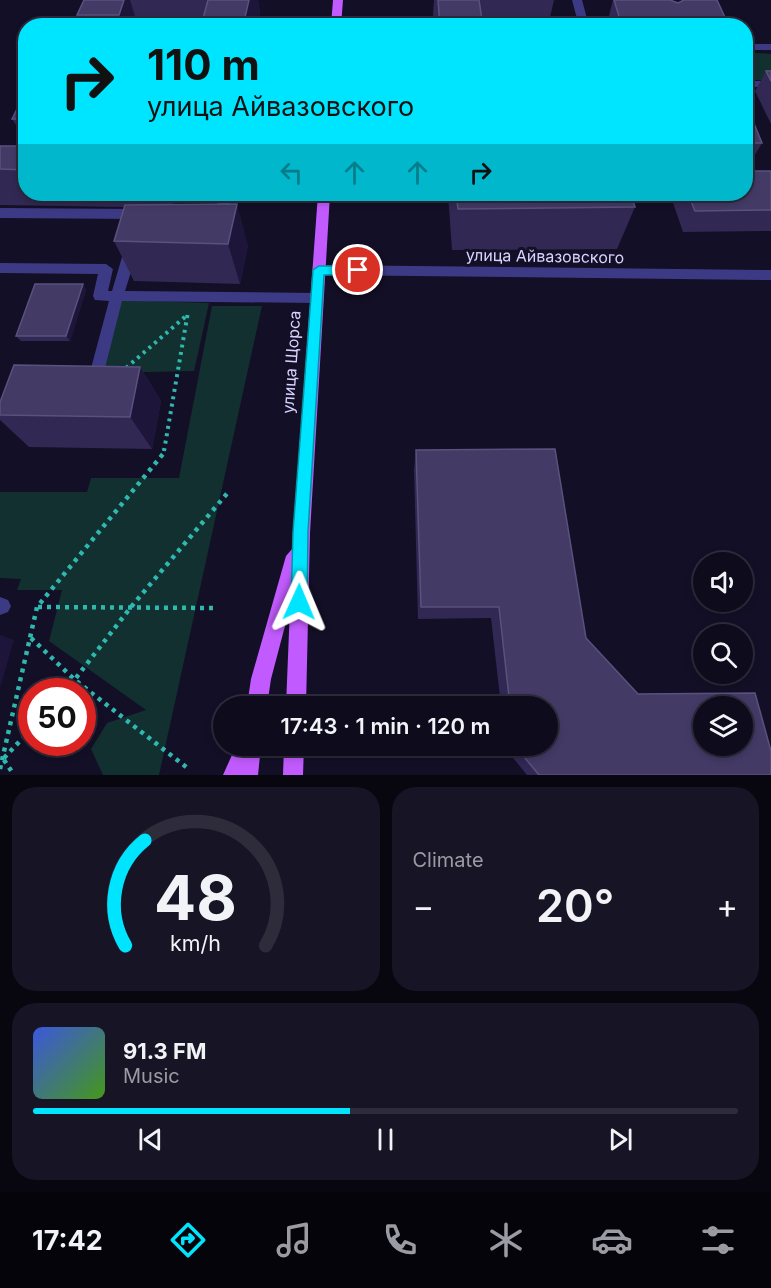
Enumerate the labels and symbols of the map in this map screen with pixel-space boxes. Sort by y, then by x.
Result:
pin [332,244,383,295]
street label: улица Айвазовского [466,245,624,267]
street label: улица Щорса [277,310,305,414]
position arrow [267,570,331,634]
speed limit sign: 50 [18,678,96,756]

